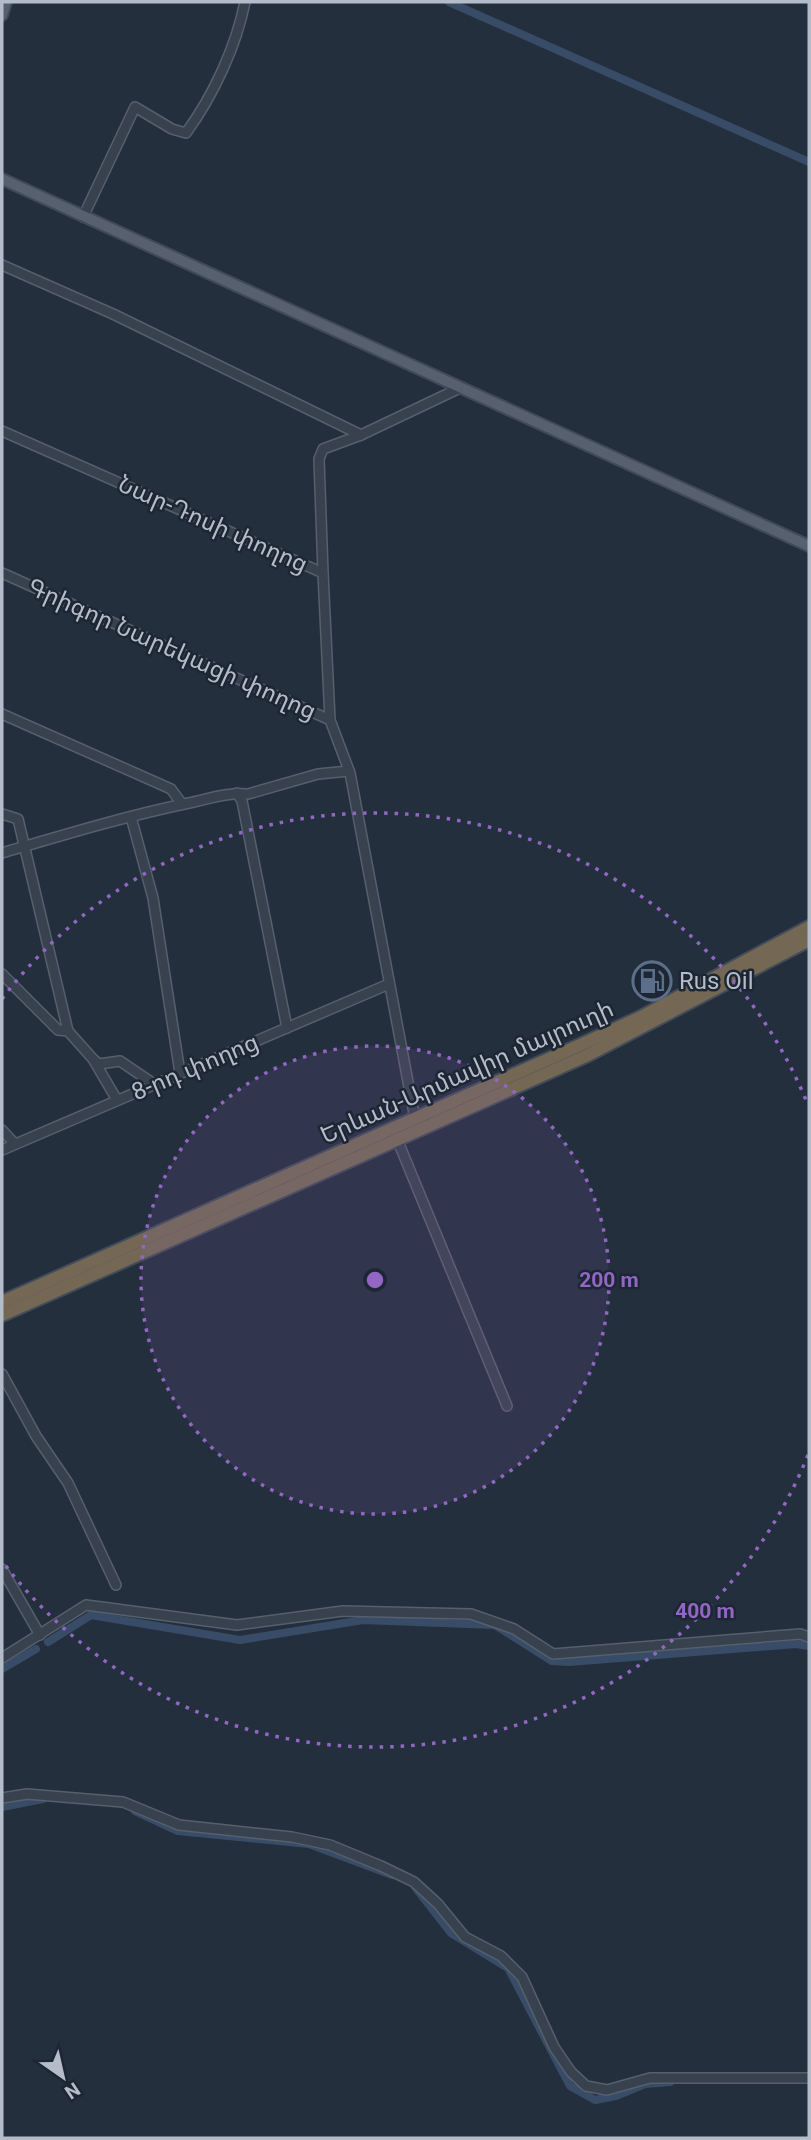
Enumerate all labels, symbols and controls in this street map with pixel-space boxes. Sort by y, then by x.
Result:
street label: Նար-Դոսի փողոց [114,470,312,578]
street label: Գրիգոր Նարեկացի փողոց [23,573,321,725]
fuel station icon: Rus Oil [631,960,673,1002]
place label: Rus Oil [679,967,754,995]
street label: Երևան-Արմավիր մայրուղի [316,995,618,1149]
street label: 8-րդ փողոց [127,1028,263,1106]
centre of rings [363,1268,387,1292]
text: 200 m [579,1268,639,1292]
text: 400 m [675,1599,735,1623]
north arrow [28,2042,98,2112]
text: N [60,2077,84,2104]

